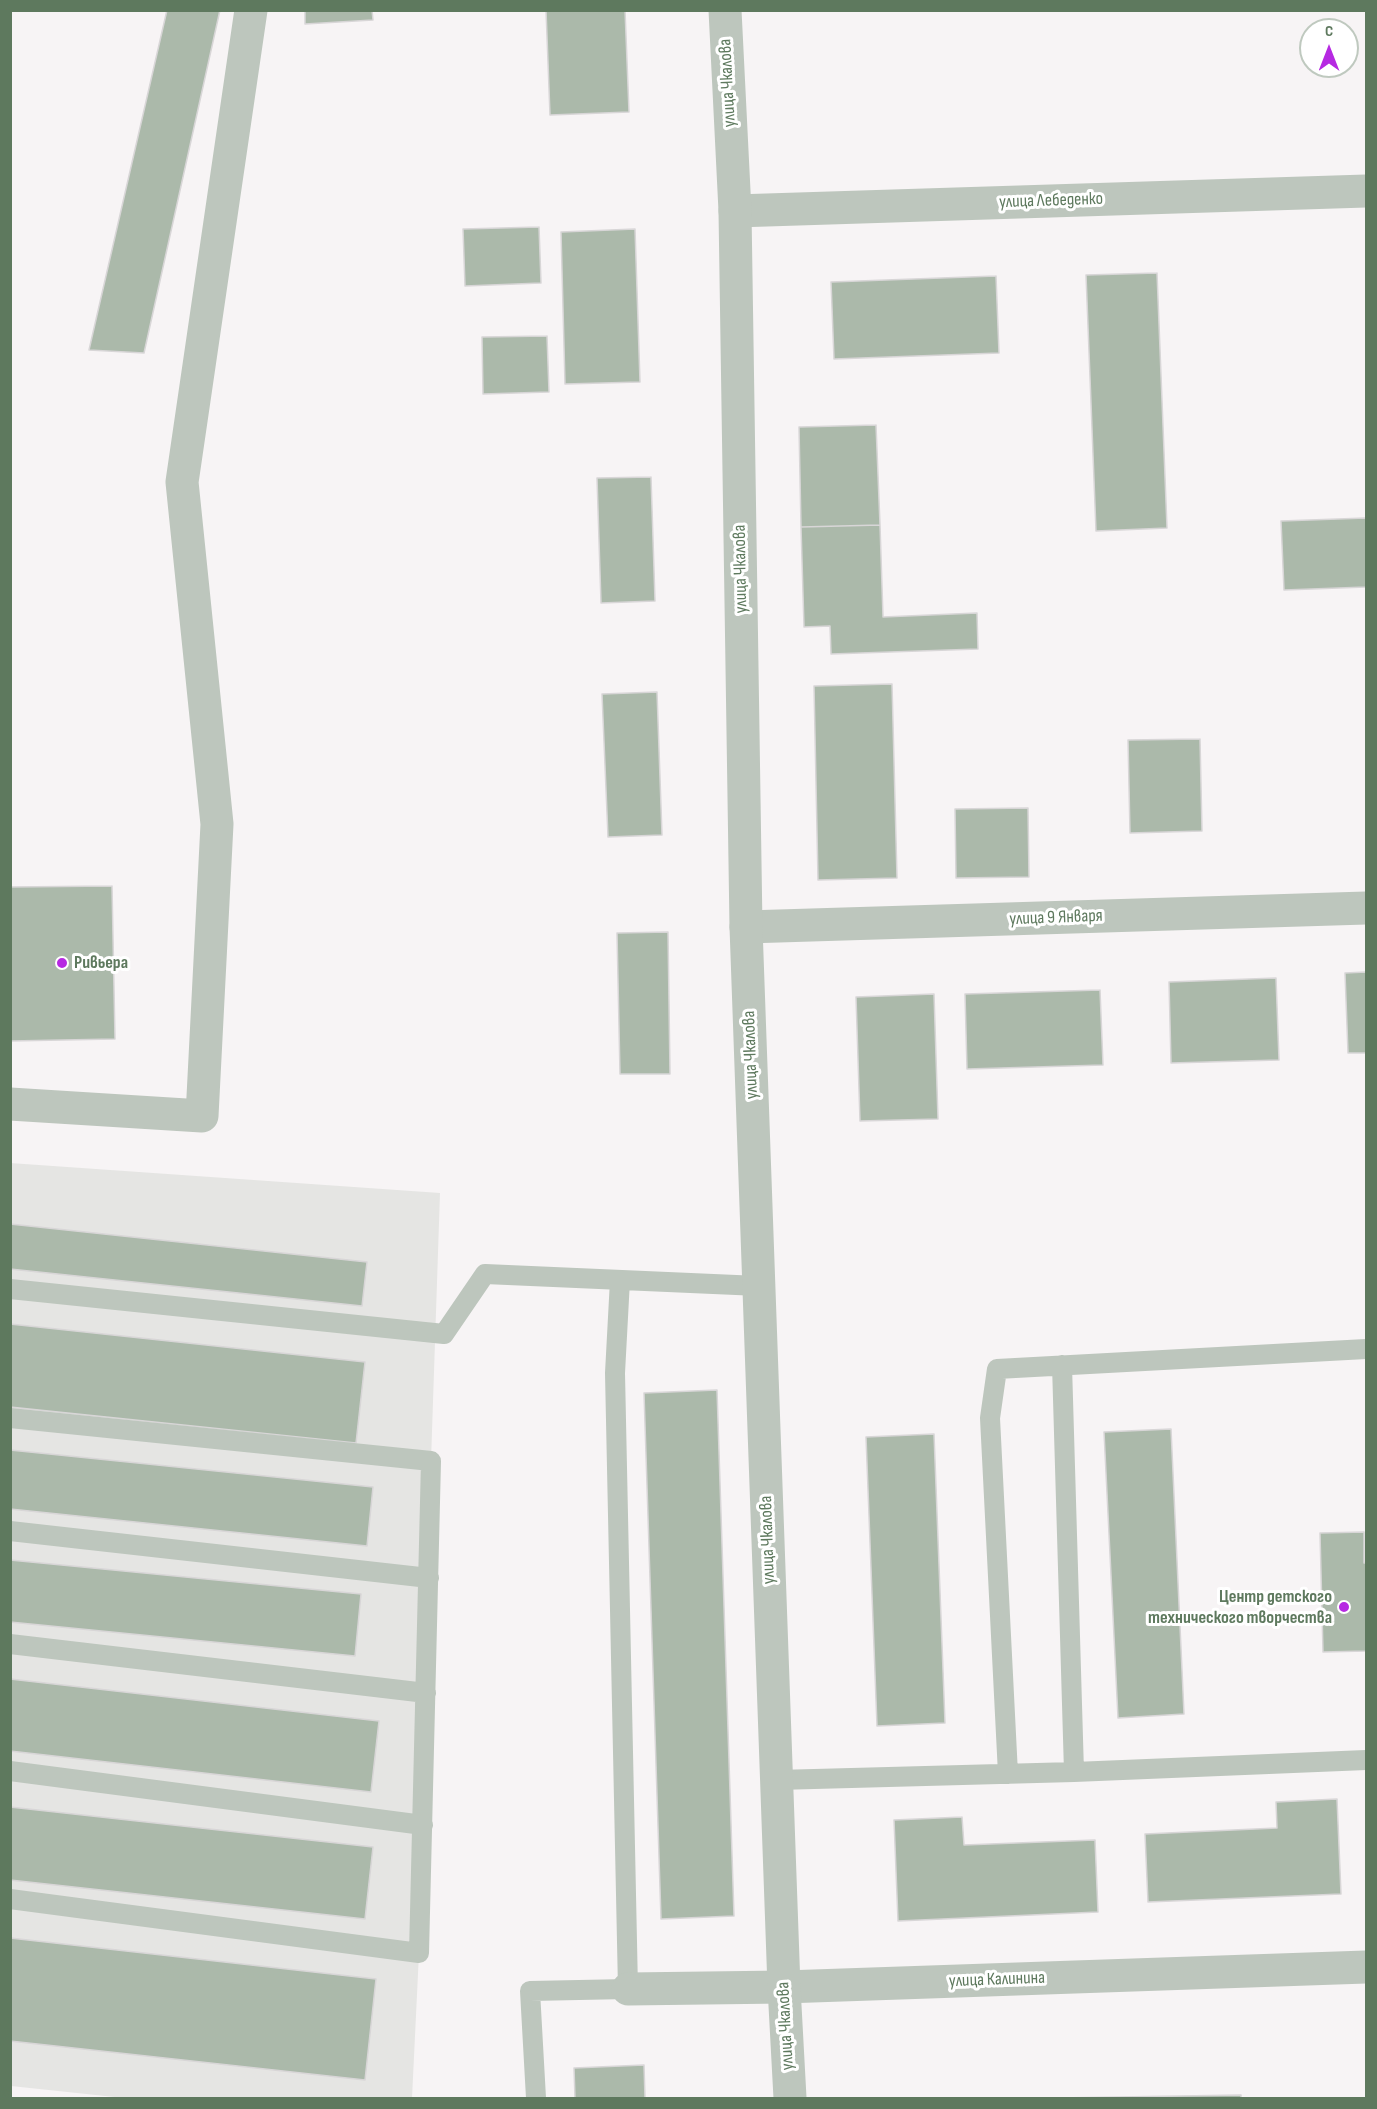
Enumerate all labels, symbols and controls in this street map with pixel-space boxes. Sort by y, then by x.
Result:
north arrow [1299,18,1359,78]
text: С [1325,22,1333,41]
street label: улица Чкалова [715,38,741,128]
street label: улица Лебеденко [999,188,1103,214]
street label: улица Чкалова [729,525,753,613]
street label: улица 9 Января [1009,906,1103,930]
place label: Ривьера [74,952,128,974]
marker: Ривьера [55,956,69,970]
street label: улица Чкалова [739,1010,763,1100]
street label: улица Чкалова [756,1495,780,1585]
place label: Центр детского технического творчества [1148,1586,1332,1628]
marker: Центр детского технического творчества [1337,1600,1351,1614]
street label: улица Калинина [949,1968,1045,1992]
street label: улица Чкалова [773,1981,799,2071]

